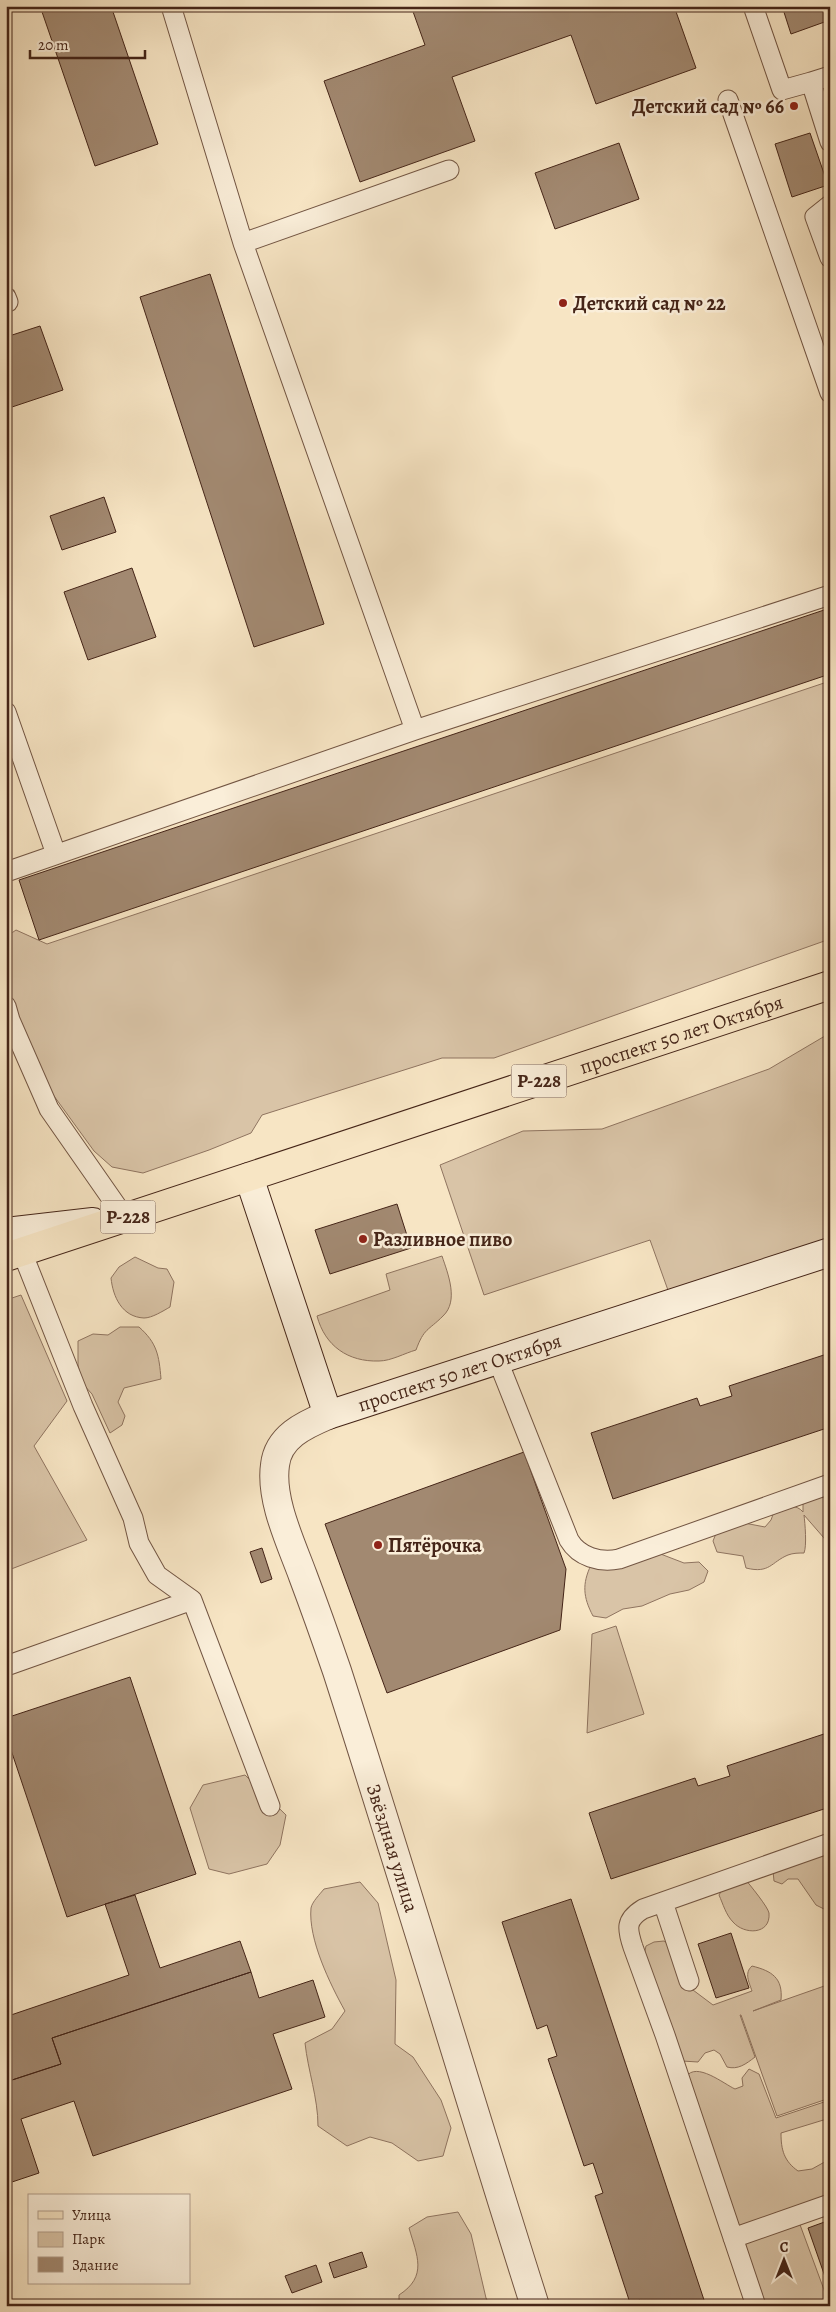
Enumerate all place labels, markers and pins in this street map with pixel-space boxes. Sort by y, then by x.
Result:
place label: Детский сад № 66 [632,93,784,120]
marker: Детский сад № 66 [788,100,800,112]
place label: Детский сад № 22 [573,290,726,317]
marker: Детский сад № 22 [557,297,569,309]
place label: Разливное пиво [373,1226,512,1253]
marker: Разливное пиво [357,1233,369,1245]
place label: Пятёрочка [388,1532,482,1559]
marker: Пятёрочка [372,1539,384,1551]

